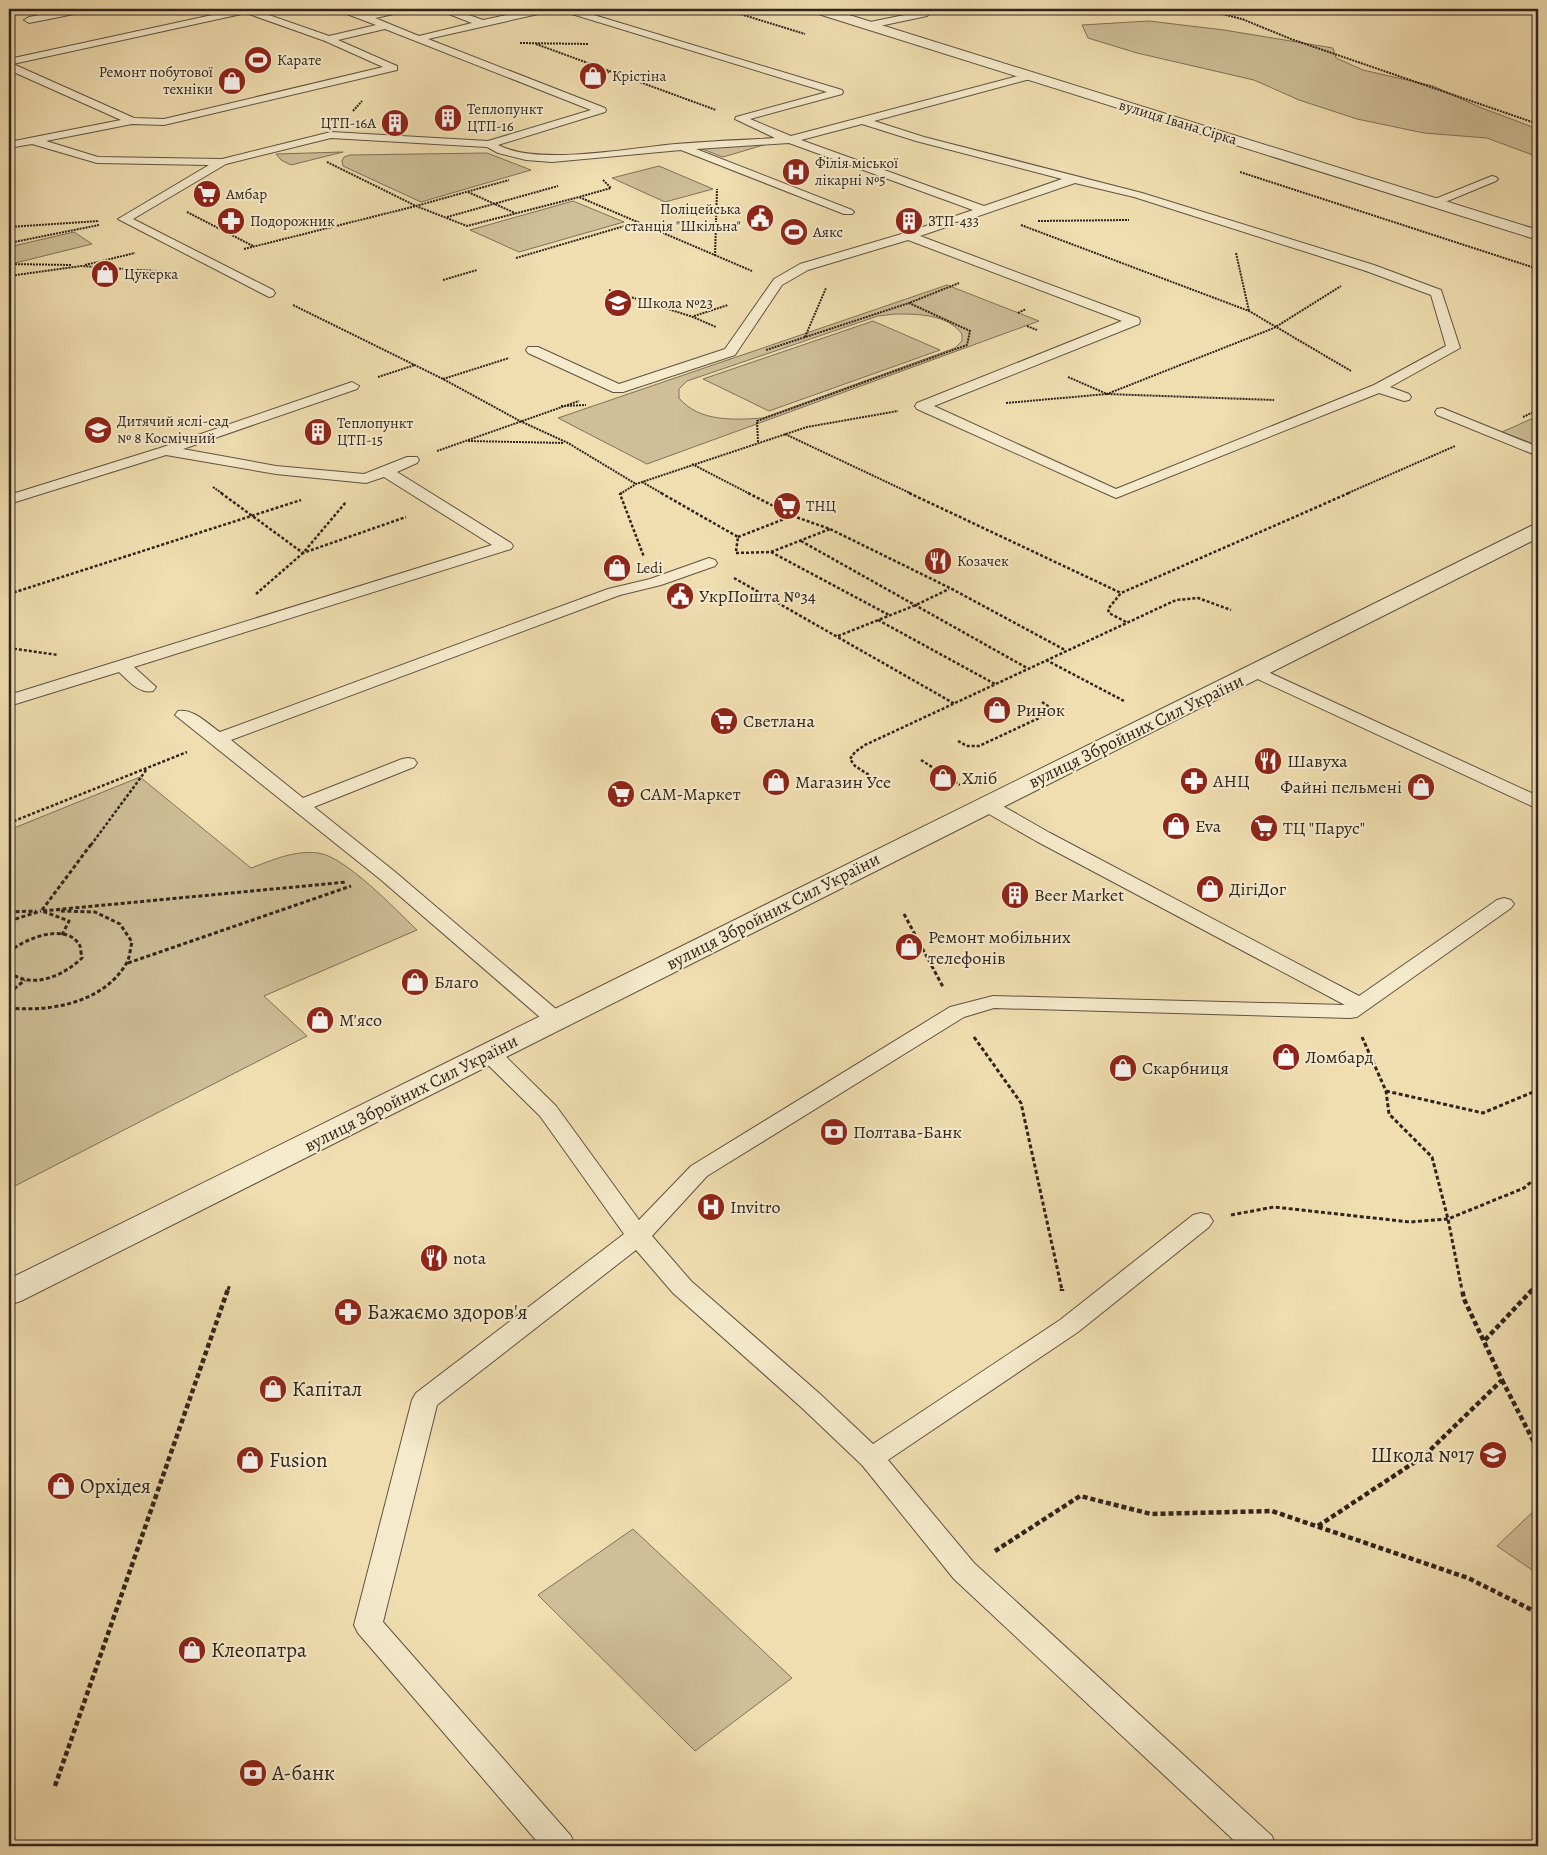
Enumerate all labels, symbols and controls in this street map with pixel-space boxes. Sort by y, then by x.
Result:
sports icon: Карате [243,45,273,75]
place label: Карате [277,50,322,70]
shop icon: Крістіна [578,61,608,91]
place label: Ремонт побутової техніки [99,62,213,99]
shop icon: Ремонт побутової техніки [217,66,247,96]
place label: Крістіна [612,66,667,86]
street label: вулиця Івана Сірка [1117,95,1239,149]
place label: Теплопункт ЦТП-16 [467,99,544,136]
building icon: Теплопункт ЦТП-16 [433,103,463,133]
building icon: ЦТП-16А [380,108,410,138]
place label: ЦТП-16А [321,113,376,133]
place label: Філія міської лікарні №5 [815,153,898,190]
hospital icon: Філія міської лікарні №5 [781,157,811,187]
supermarket icon: Амбар [192,179,222,209]
place label: Амбар [225,184,267,204]
place label: Поліцейська станція "Шкільна" [624,199,741,236]
public building icon: Поліцейська станція "Шкільна" [745,203,775,233]
pharmacy icon: Подорожник [216,206,246,236]
building icon: ЗТП-433 [894,206,924,236]
place label: Подорожник [250,211,335,231]
place label: ЗТП-433 [928,211,979,231]
sports icon: Аякс [779,217,809,247]
place label: Аякс [812,222,843,242]
shop icon: Цукерка [90,259,120,289]
place label: Цукерка [124,264,178,284]
school or university icon: Школа №23 [603,288,633,318]
place label: Школа №23 [637,293,713,313]
place label: Дитячий яслі-сад № 8 Космічний [117,411,229,448]
place label: Теплопункт ЦТП-15 [337,413,414,450]
school or university icon: Дитячий яслі-сад № 8 Космічний [83,415,113,445]
building icon: Теплопункт ЦТП-15 [303,417,333,447]
supermarket icon: ТНЦ [772,491,802,521]
place label: ТНЦ [806,496,837,516]
restaurant icon: Козачек [923,546,953,576]
place label: Козачек [957,551,1009,571]
shop icon: Ledi [602,553,632,583]
place label: Ledi [636,558,663,578]
public building icon: УкрПошта №34 [665,581,695,611]
place label: УкрПошта №34 [699,584,816,608]
street label: вулиця Збройних Сил України [1024,668,1248,794]
shop icon: Ринок [982,695,1012,725]
place label: Ринок [1016,698,1065,722]
supermarket icon: Светлана [709,706,739,736]
place label: Светлана [743,709,815,733]
restaurant icon: Шавуха [1253,746,1283,776]
place label: Шавуха [1287,749,1348,773]
shop icon: Хліб [928,763,958,793]
place label: Хліб [962,766,997,790]
pharmacy icon: АНЦ [1179,766,1209,796]
shop icon: Магазин Усе [761,767,791,797]
place label: АНЦ [1212,769,1250,793]
place label: Магазин Усе [795,770,891,794]
shop icon: Файні пельмені [1406,772,1436,802]
place label: Файні пельмені [1280,775,1402,799]
supermarket icon: САМ-Маркет [606,779,636,809]
place label: САМ-Маркет [640,782,741,806]
shop icon: Eva [1161,811,1191,841]
supermarket icon: ТЦ "Парус" [1249,813,1279,843]
place label: Eva [1195,814,1222,838]
place label: ТЦ "Парус" [1283,816,1365,840]
street label: вулиця Збройних Сил України [662,847,884,975]
shop icon: ДігіДог [1195,874,1225,904]
place label: ДігіДог [1229,877,1287,901]
building icon: Beer Market [1000,880,1030,910]
place label: Beer Market [1034,883,1124,907]
place label: Ремонт мобільних телефонів [928,925,1071,970]
shop icon: Ремонт мобільних телефонів [894,932,924,962]
shop icon: Благо [400,967,430,997]
place label: Благо [434,970,479,994]
shop icon: М'ясо [305,1005,335,1035]
place label: М'ясо [339,1008,382,1032]
street label: вулиця Збройних Сил України [300,1029,522,1157]
shop icon: Ломбард [1271,1042,1301,1072]
place label: Ломбард [1305,1045,1374,1069]
shop icon: Скарбниця [1108,1053,1138,1083]
place label: Скарбниця [1142,1056,1229,1080]
bank icon: Полтава-Банк [819,1117,849,1147]
place label: Полтава-Банк [853,1120,962,1144]
hospital icon: Invitro [696,1192,726,1222]
place label: Invitro [730,1195,781,1219]
restaurant icon: nota [419,1243,449,1273]
place label: nota [453,1246,487,1270]
pharmacy icon: Бажаємо здоров'я [333,1297,363,1327]
place label: Бажаємо здоров'я [367,1298,528,1326]
shop icon: Капітал [258,1374,288,1404]
place label: Капітал [292,1375,362,1403]
school or university icon: Школа №17 [1478,1440,1508,1470]
place label: Школа №17 [1370,1441,1474,1469]
shop icon: Fusion [235,1445,265,1475]
place label: Fusion [269,1446,327,1474]
shop icon: Орхідея [46,1471,76,1501]
place label: Орхідея [80,1472,151,1500]
shop icon: Клеопатра [177,1635,207,1665]
place label: Клеопатра [211,1636,307,1664]
bank icon: А-банк [238,1758,268,1788]
place label: А-банк [271,1759,335,1787]

